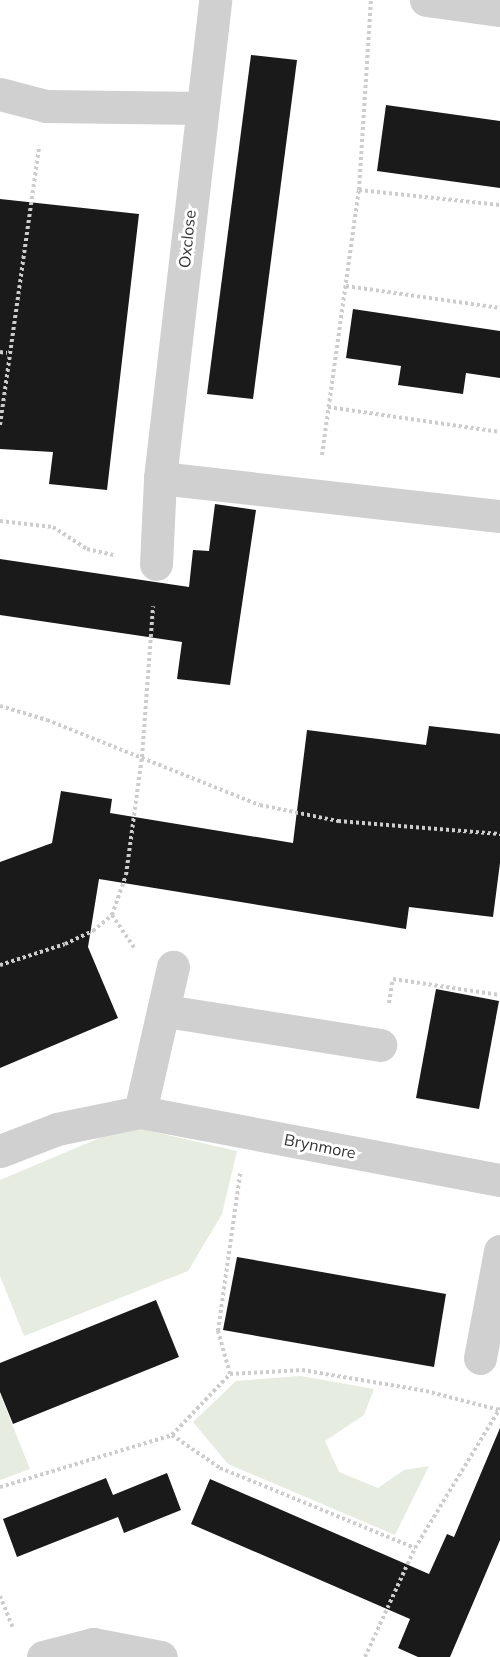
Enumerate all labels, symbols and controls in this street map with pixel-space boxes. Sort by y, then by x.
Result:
street label: Oxclose [174,209,200,269]
street label: Brynmore [283,1130,357,1162]

